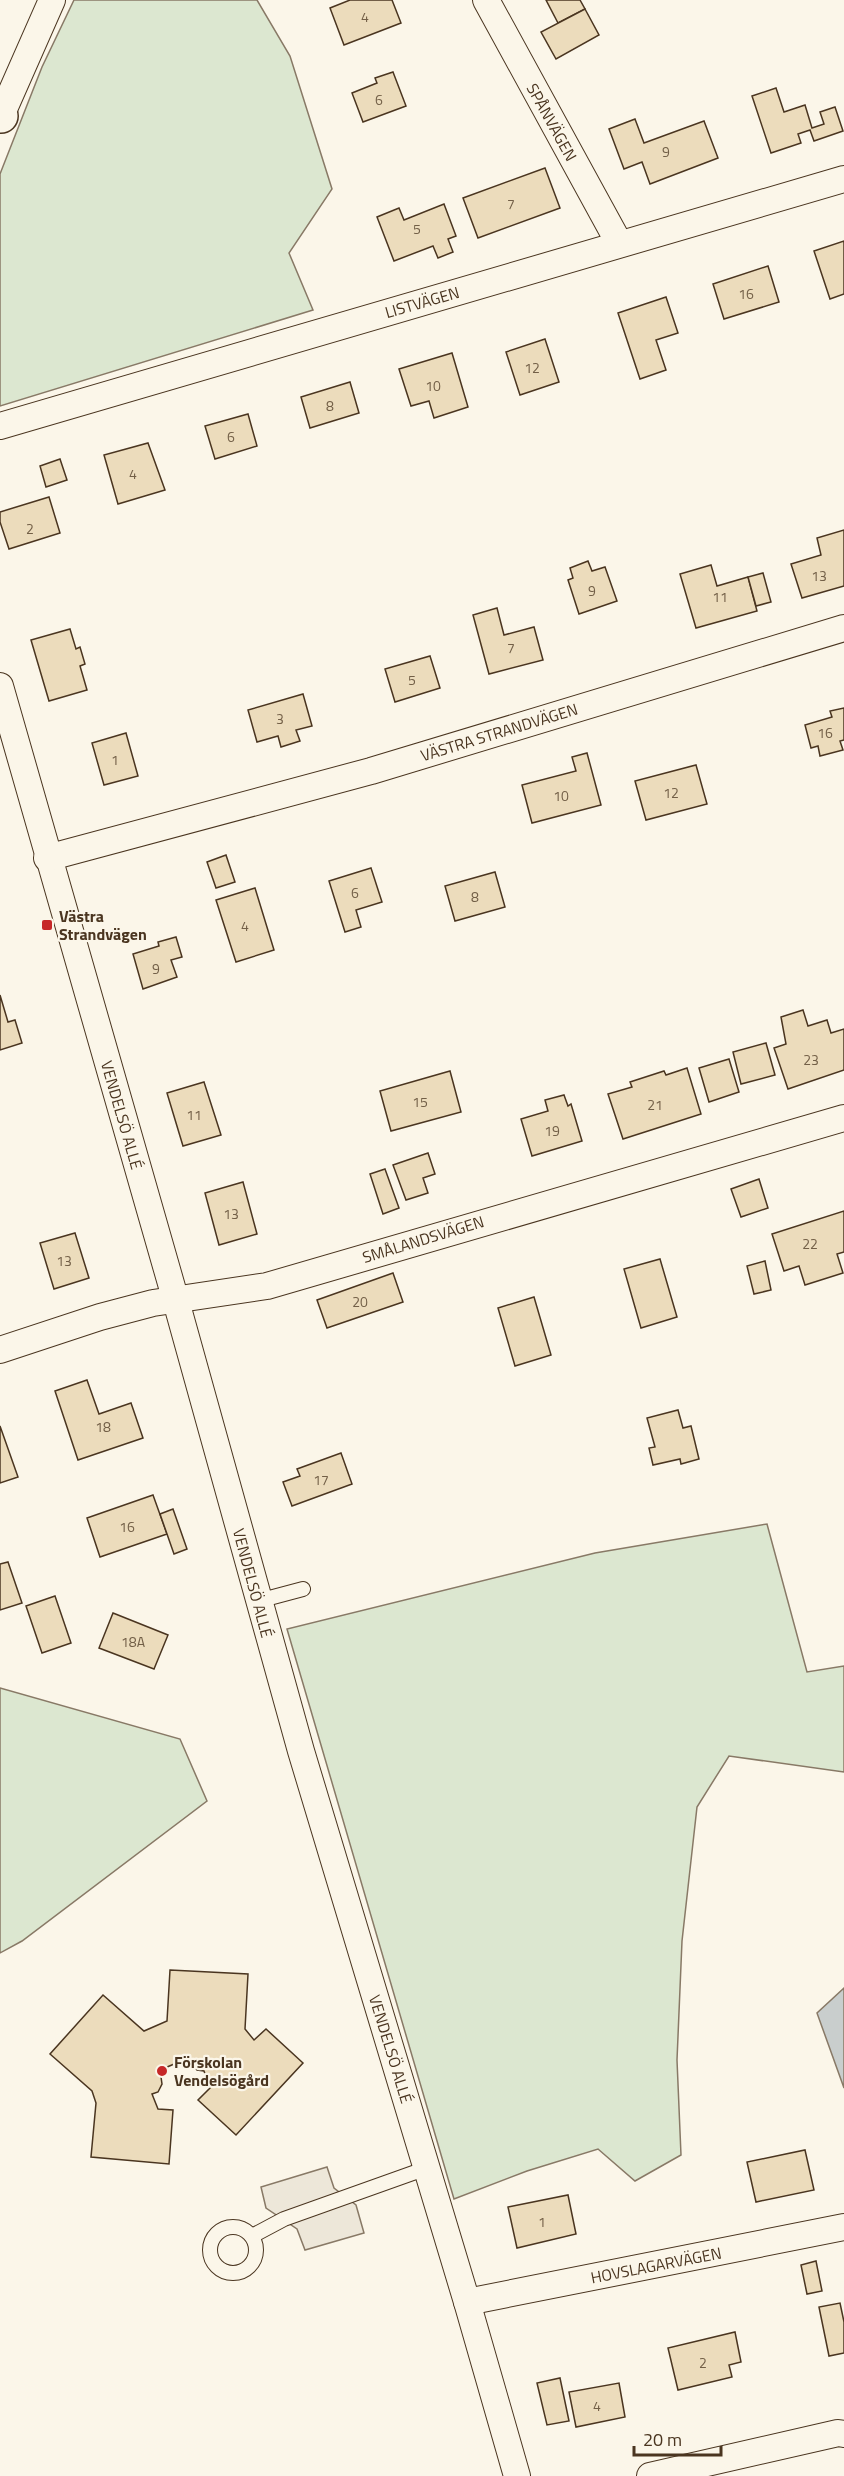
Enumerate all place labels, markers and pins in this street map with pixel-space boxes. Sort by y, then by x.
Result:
place label: Västra Strandvägen [59,904,147,946]
marker: Västra Strandvägen [40,918,54,932]
place label: Förskolan Vendelsögård [174,2050,269,2092]
marker: Förskolan Vendelsögård [155,2064,169,2078]

